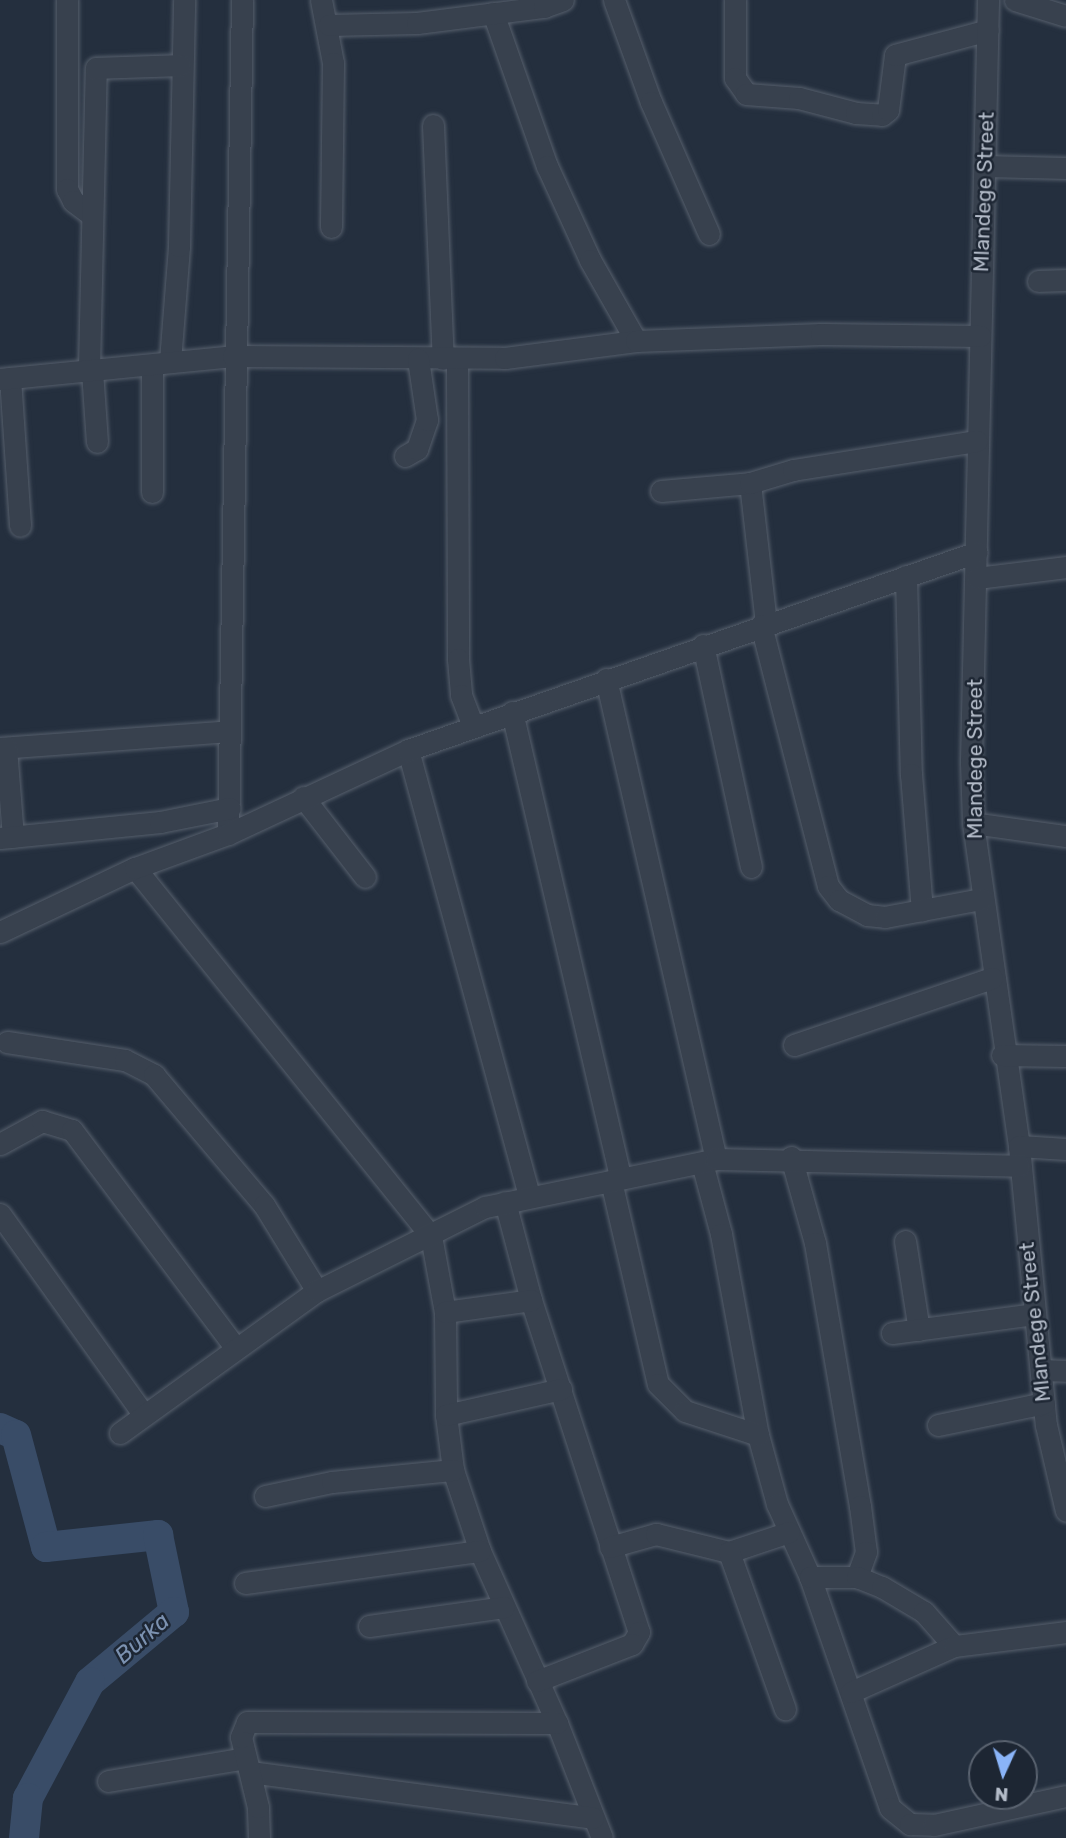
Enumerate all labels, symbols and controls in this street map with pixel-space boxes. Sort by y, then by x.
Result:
street label: Mlandege Street [969,111,999,273]
street label: Mlandege Street [962,679,988,839]
street label: Mlandege Street [1014,1241,1056,1403]
water label: Burka [109,1607,175,1669]
north arrow [968,1740,1038,1810]
text: N [994,1783,1009,1806]

